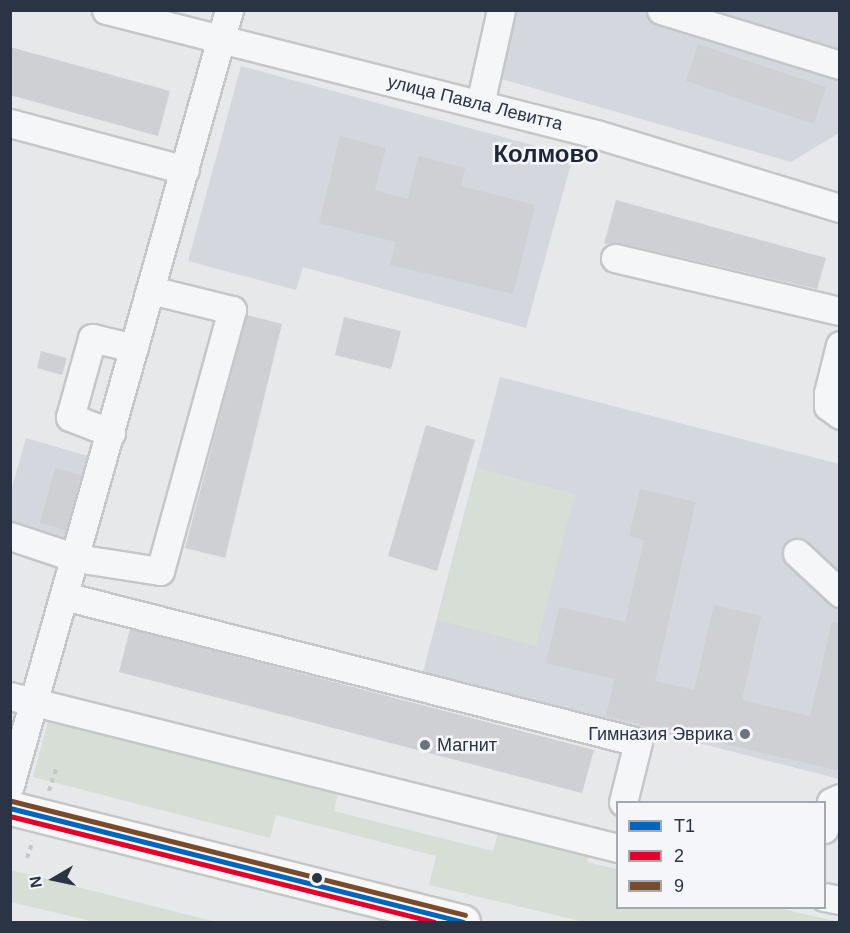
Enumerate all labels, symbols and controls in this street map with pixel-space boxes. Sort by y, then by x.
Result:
street label: улица Павла Левитта [385,71,565,135]
district label: Колмово [493,140,599,168]
place label: Гимназия Эврика [588,723,733,745]
marker: Гимназия Эврика [738,727,752,741]
place label: Магнит [437,734,497,756]
marker: Магнит [418,738,432,752]
legend [616,801,826,909]
text: Т1 [674,816,695,836]
text: 2 [674,846,684,866]
north arrow [24,849,84,909]
unlabelled marker [311,872,323,884]
text: N [26,875,45,889]
text: 9 [674,876,684,896]

